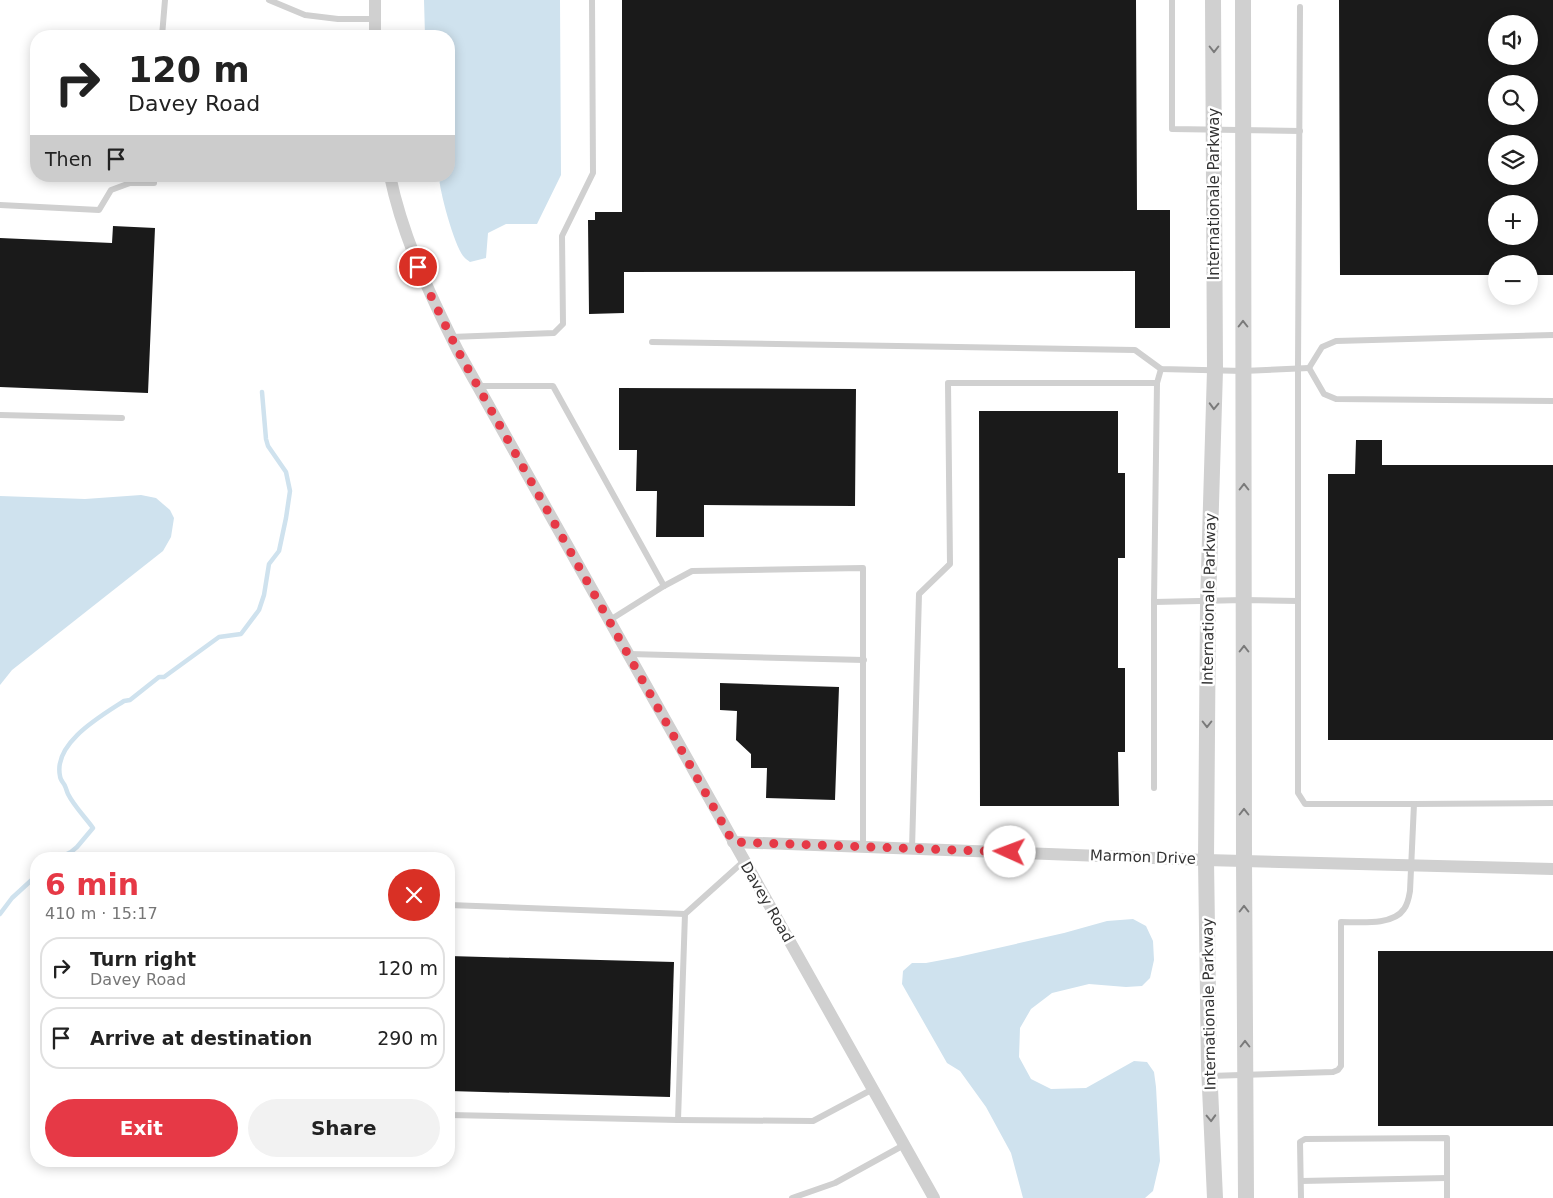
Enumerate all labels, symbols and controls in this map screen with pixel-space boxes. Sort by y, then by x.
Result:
map controls [1488,15,1538,305]
button: sound [1488,15,1538,65]
one-way arrow [1209,45,1219,53]
icon: right [45,50,110,115]
text: 120 m [128,50,250,90]
button: search [1488,75,1538,125]
text: Davey Road [128,91,260,116]
street label: Internationale Parkway [1205,108,1223,280]
button: layers [1488,135,1538,185]
icon: arrive [102,145,130,173]
text: Then [45,148,92,170]
button: + [1488,195,1538,245]
pin [397,246,439,288]
icon: arrive [404,253,432,281]
button: − [1488,255,1538,305]
one-way arrow [1238,320,1248,328]
one-way arrow [1209,402,1219,410]
one-way arrow [1238,483,1249,491]
street label: Internationale Parkway [1198,512,1220,685]
one-way arrow [1239,645,1249,653]
one-way arrow [1202,720,1212,728]
one-way arrow [1239,808,1249,816]
position arrow [983,825,1035,877]
street label: Marmon Drive [1090,846,1196,868]
street label: Davey Road [737,858,797,946]
text: 6 min [45,867,139,902]
button: close [388,869,440,921]
text: 410 m · 15:17 [45,904,158,923]
one-way arrow [1239,905,1249,912]
street label: Internationale Parkway [1198,917,1220,1090]
text: Turn right [90,948,196,970]
icon: right [47,954,75,982]
text: 120 m [377,957,438,979]
text: Davey Road [90,970,186,989]
icon: arrive [47,1024,75,1052]
text: Arrive at destination [90,1027,312,1049]
text: 290 m [377,1027,438,1049]
one-way arrow [1240,1040,1250,1048]
button: Exit [45,1099,238,1157]
button: Share [248,1099,440,1157]
one-way arrow [1206,1114,1217,1122]

